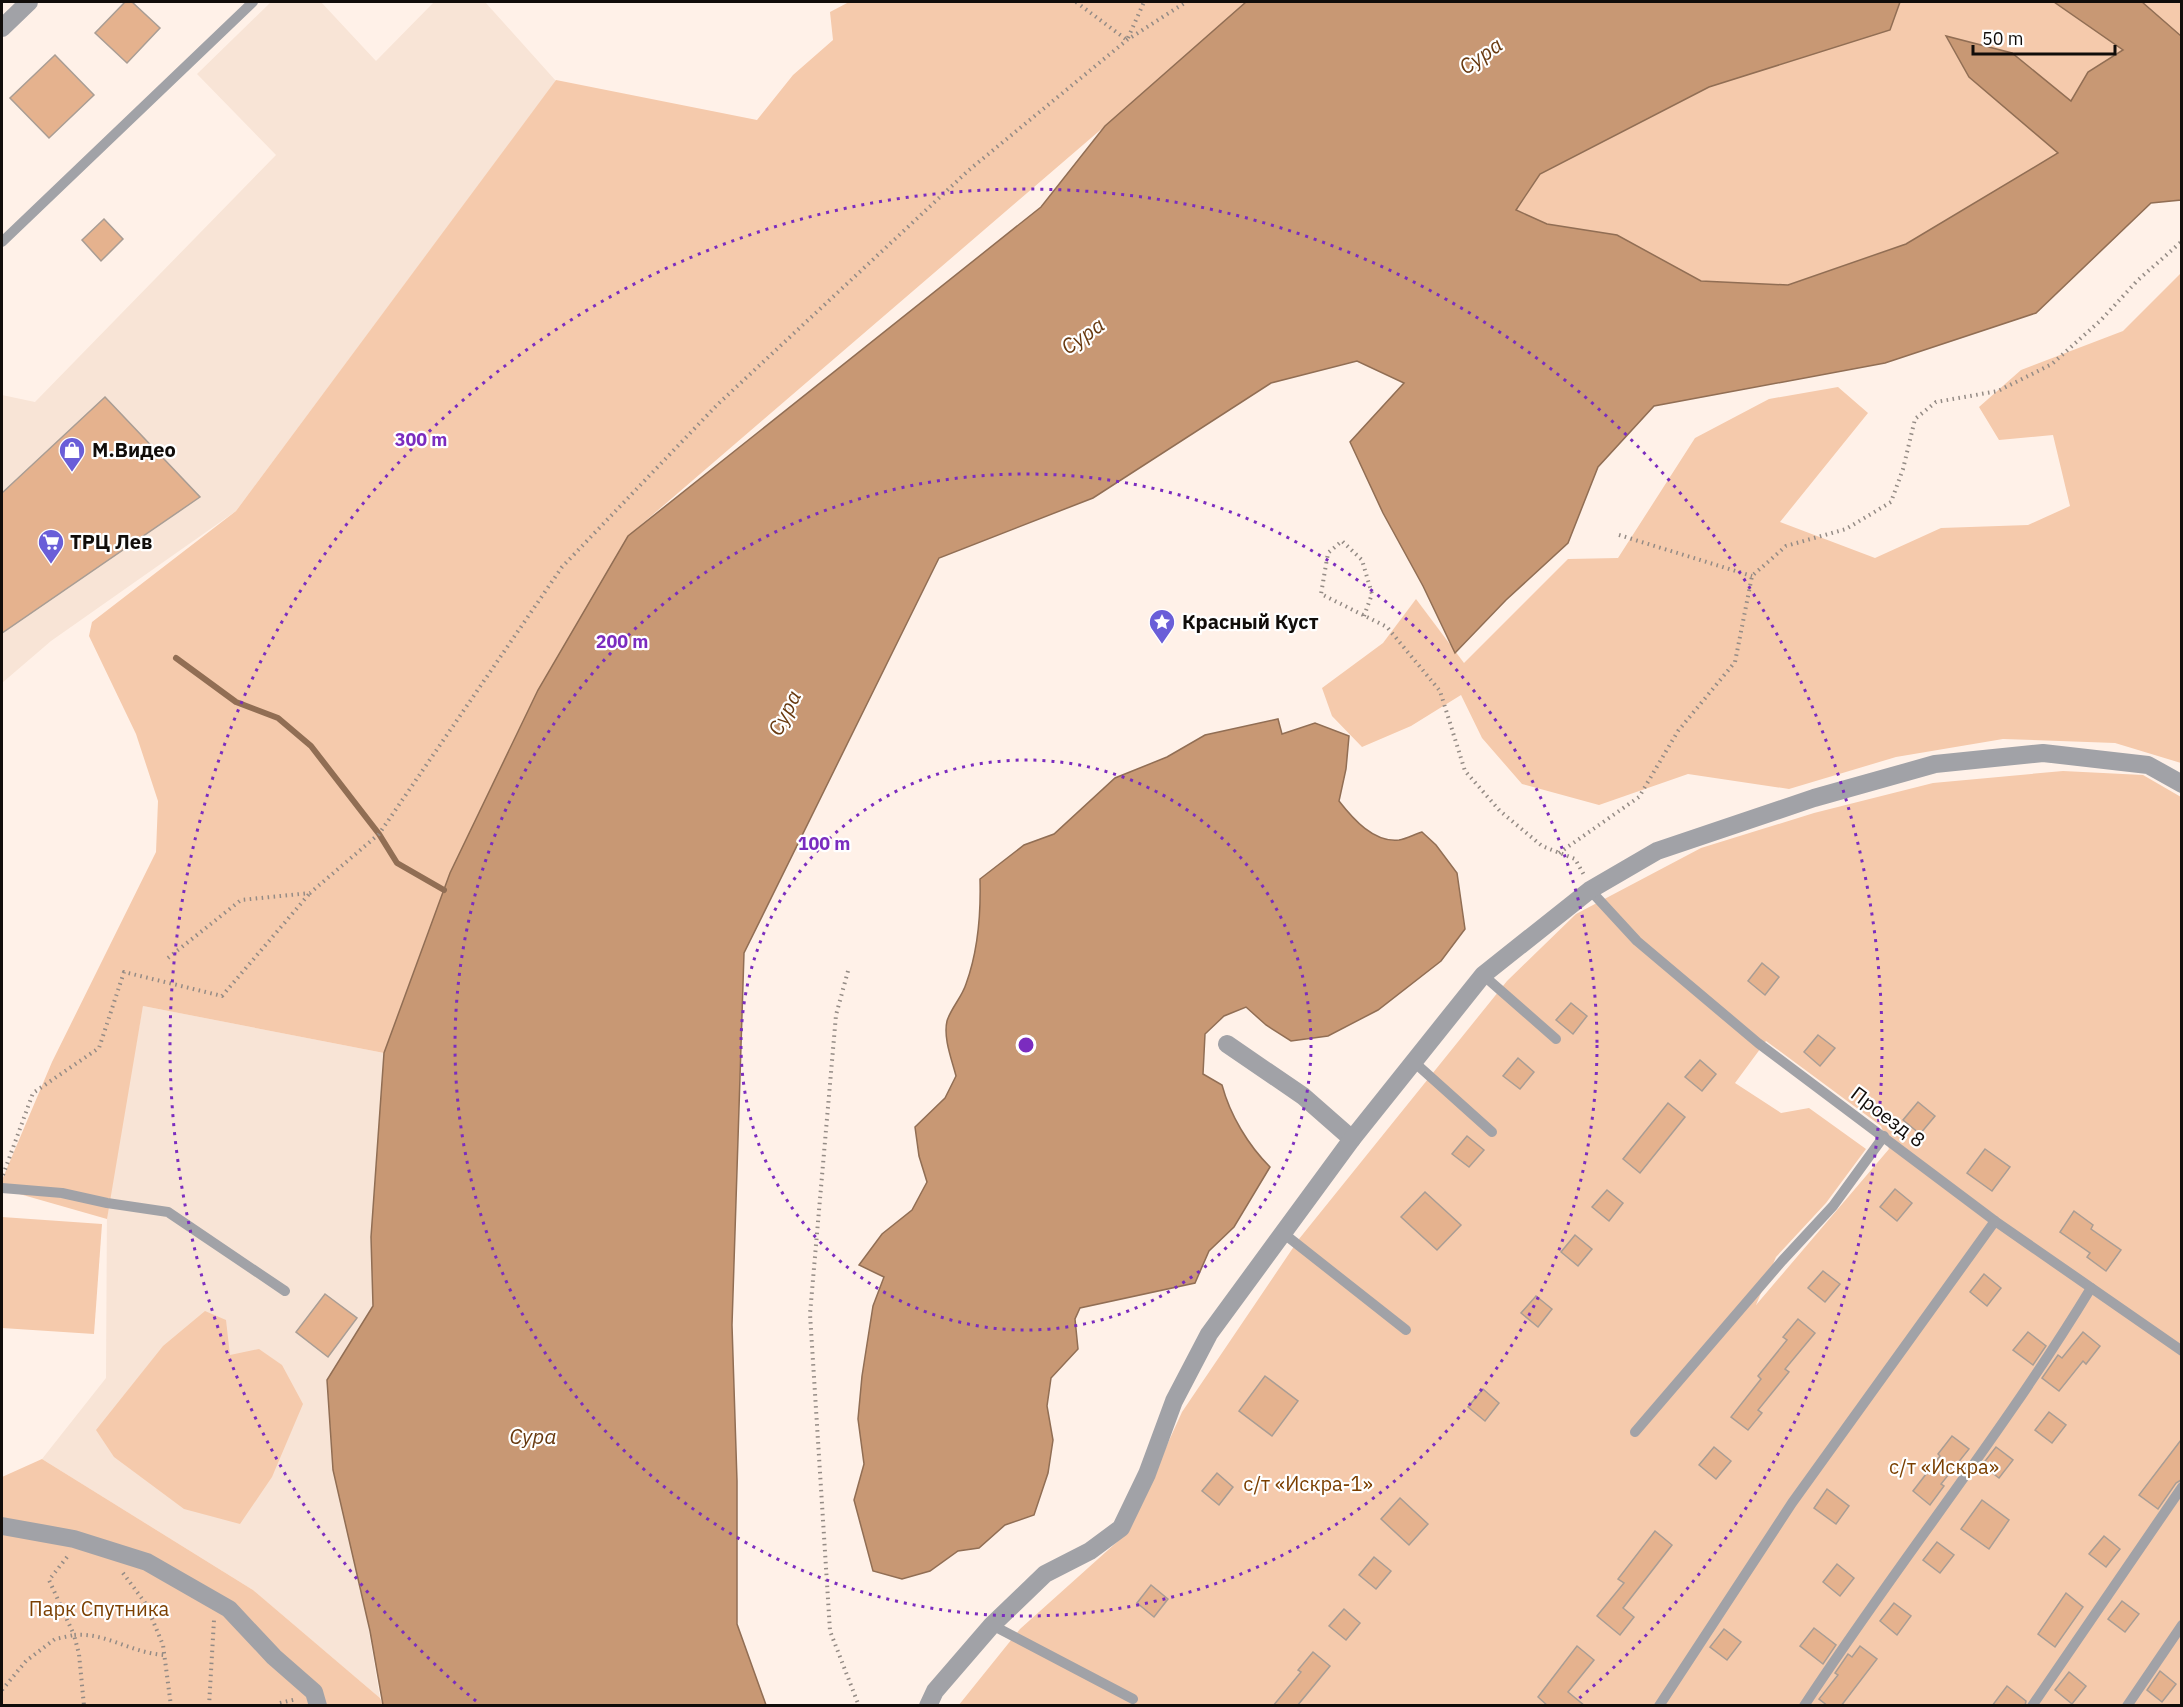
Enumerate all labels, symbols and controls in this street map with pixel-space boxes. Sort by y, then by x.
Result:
scale bar [1973,18,2116,56]
text: 50 m [1982,27,2024,50]
water label: Сура [1453,30,1508,80]
water label: Сура [1055,310,1110,360]
text: 300 m [395,428,447,451]
shop icon: М.Видео [57,435,87,473]
place label: М.Видео [92,436,176,463]
supermarket icon: ТРЦ Лев [36,527,66,565]
place label: ТРЦ Лев [70,528,153,555]
place icon: Красный Куст [1147,607,1177,645]
place label: Красный Куст [1182,608,1319,635]
text: 200 m [596,630,648,653]
water label: Сура [761,685,807,740]
text: 100 m [798,832,850,855]
centre of rings [1016,1035,1036,1055]
street label: Проезд 8 [1846,1080,1931,1153]
water label: Сура [509,1422,557,1450]
park label: с/т «Искра» [1889,1453,1999,1480]
park label: с/т «Искра-1» [1243,1470,1373,1497]
park label: Парк Спутника [29,1595,169,1622]

